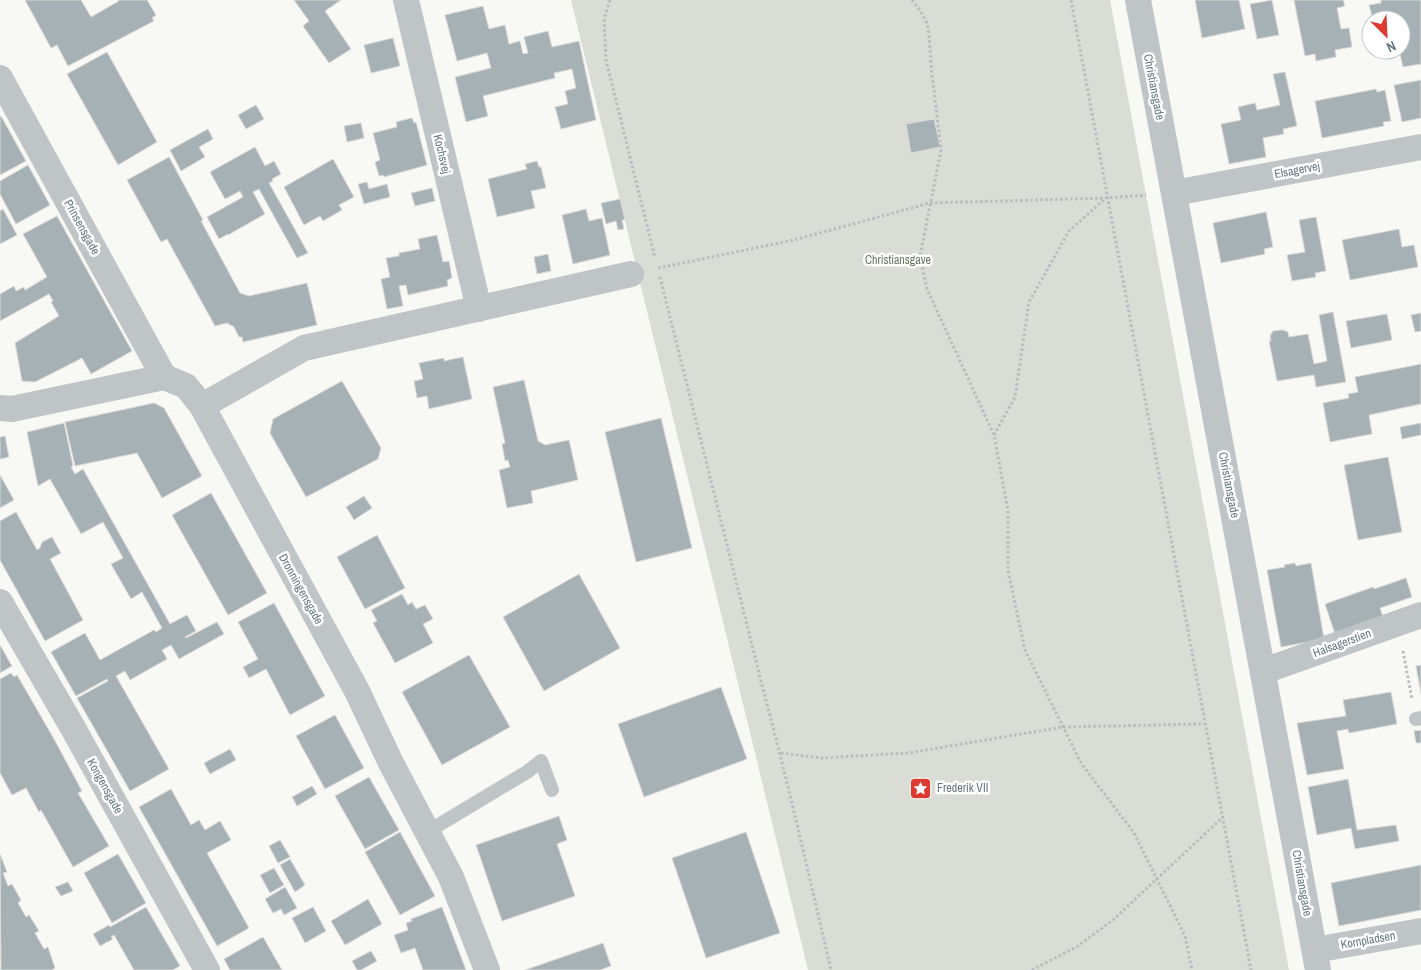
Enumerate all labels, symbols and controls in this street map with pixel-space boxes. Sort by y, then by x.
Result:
north arrow [1361,10,1411,60]
text: N [1384,37,1399,57]
street label: Christiansgade [1140,53,1168,121]
street label: Kochsvej [430,133,454,175]
street label: Elsagervej [1273,158,1321,182]
street label: Prinsensgade [60,197,104,257]
park label: Christiansgave [865,252,931,268]
street label: Christiansgade [1215,451,1243,519]
street label: Dronningensgade [275,551,327,627]
street label: Halsagerstien [1311,625,1373,661]
street label: Kongensgade [83,756,127,816]
place icon: Frederik VII [909,776,933,800]
place label: Frederik VII [937,780,988,796]
street label: Christiansgade [1288,849,1316,917]
street label: Kornpladsen [1339,927,1397,953]

